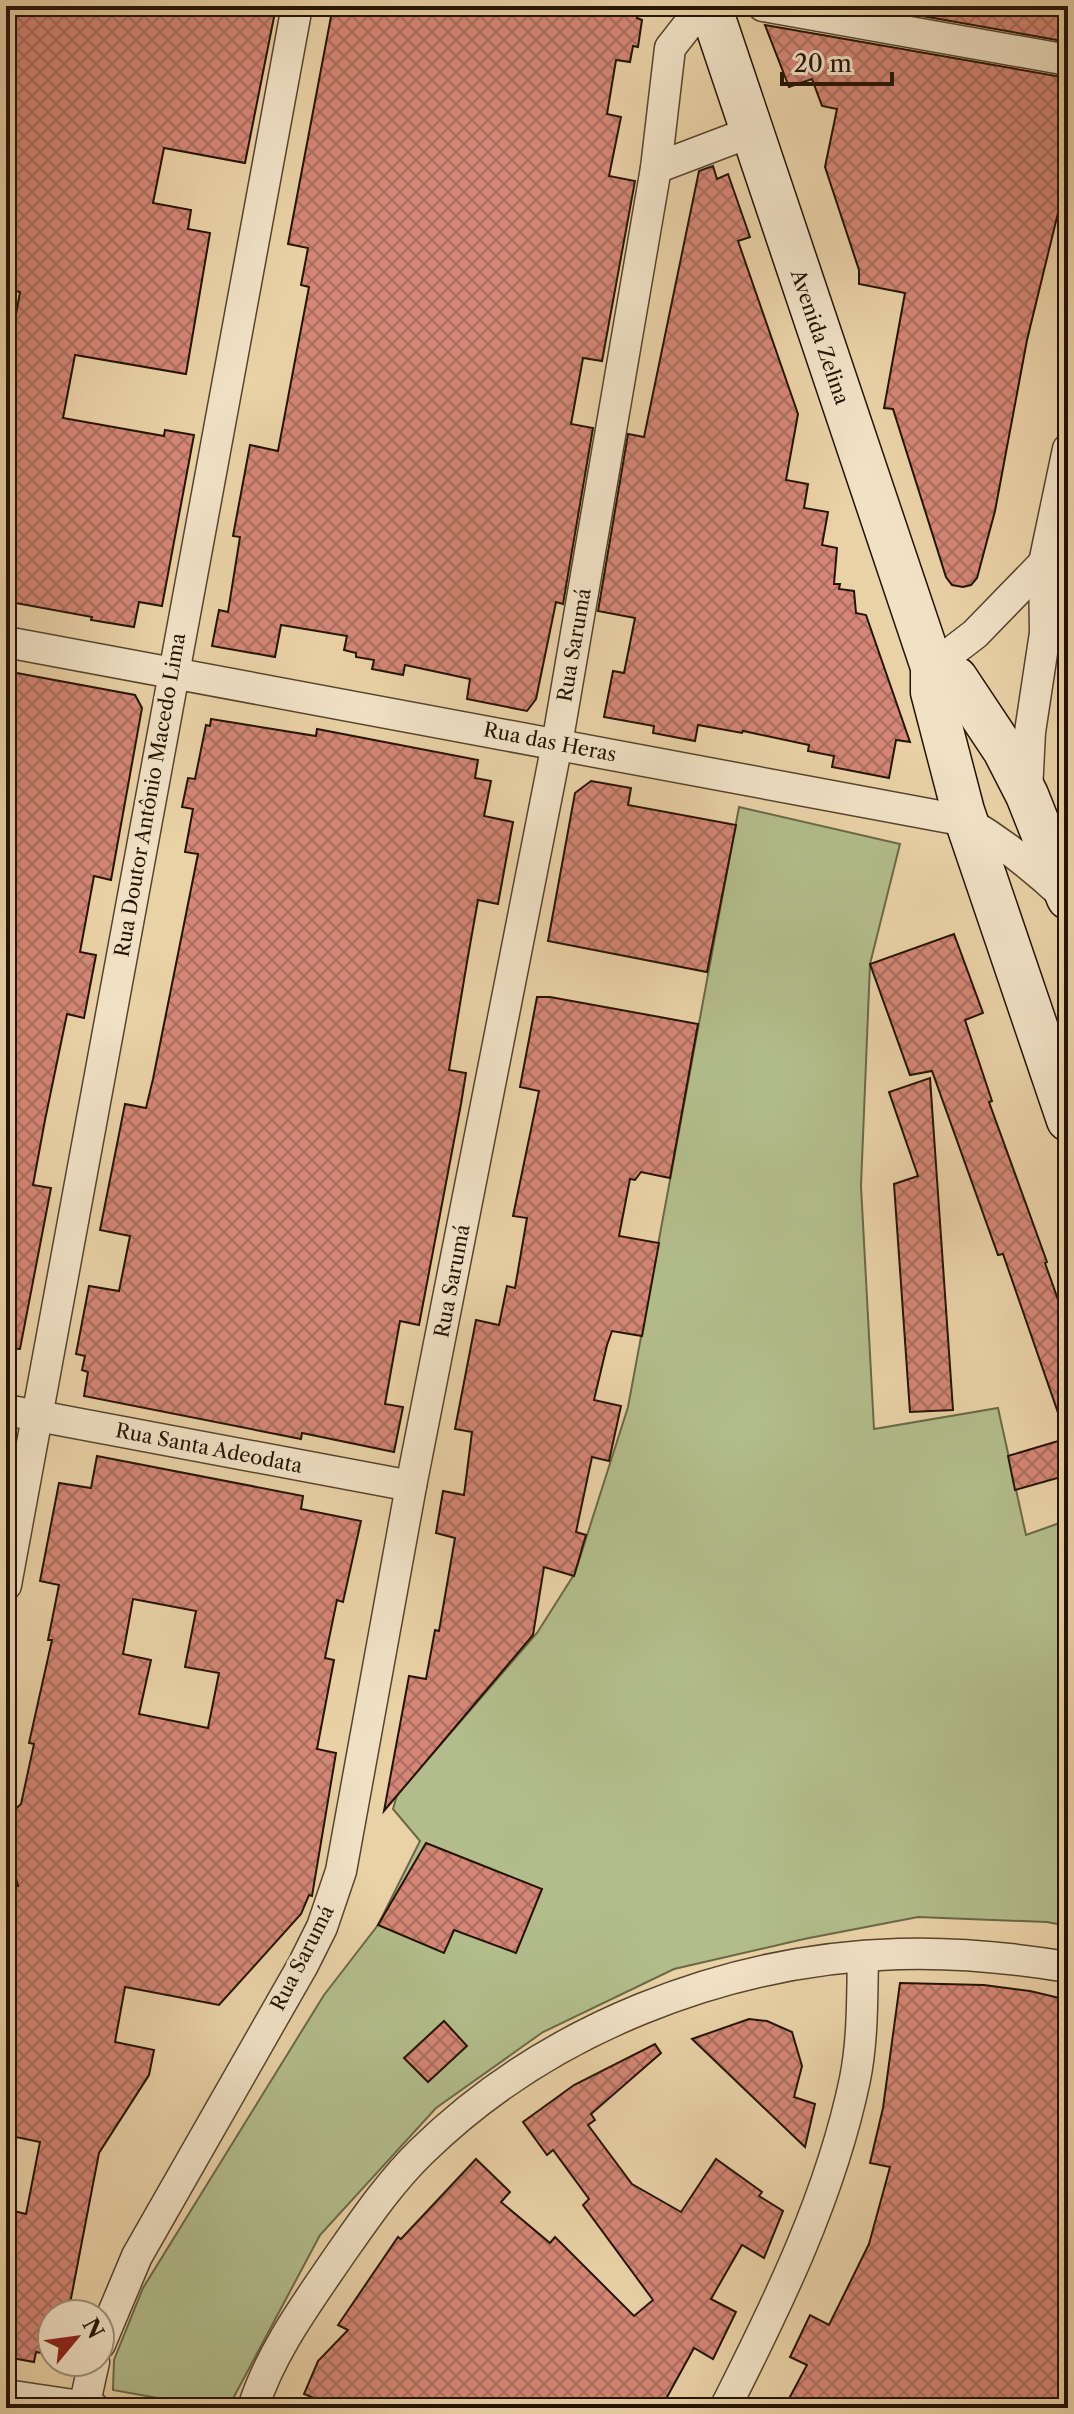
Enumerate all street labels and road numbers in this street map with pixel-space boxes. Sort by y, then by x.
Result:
street label: Avenida Zelina [785,265,854,408]
street label: Rua Sarumá [552,586,596,704]
street label: Rua Doutor Antônio Macedo Lima [110,631,190,959]
street label: Rua das Heras [482,717,618,767]
street label: Rua Sarumá [429,1222,475,1340]
street label: Rua Santa Adeodata [113,1418,305,1478]
street label: Rua Sarumá [265,1901,339,2015]

